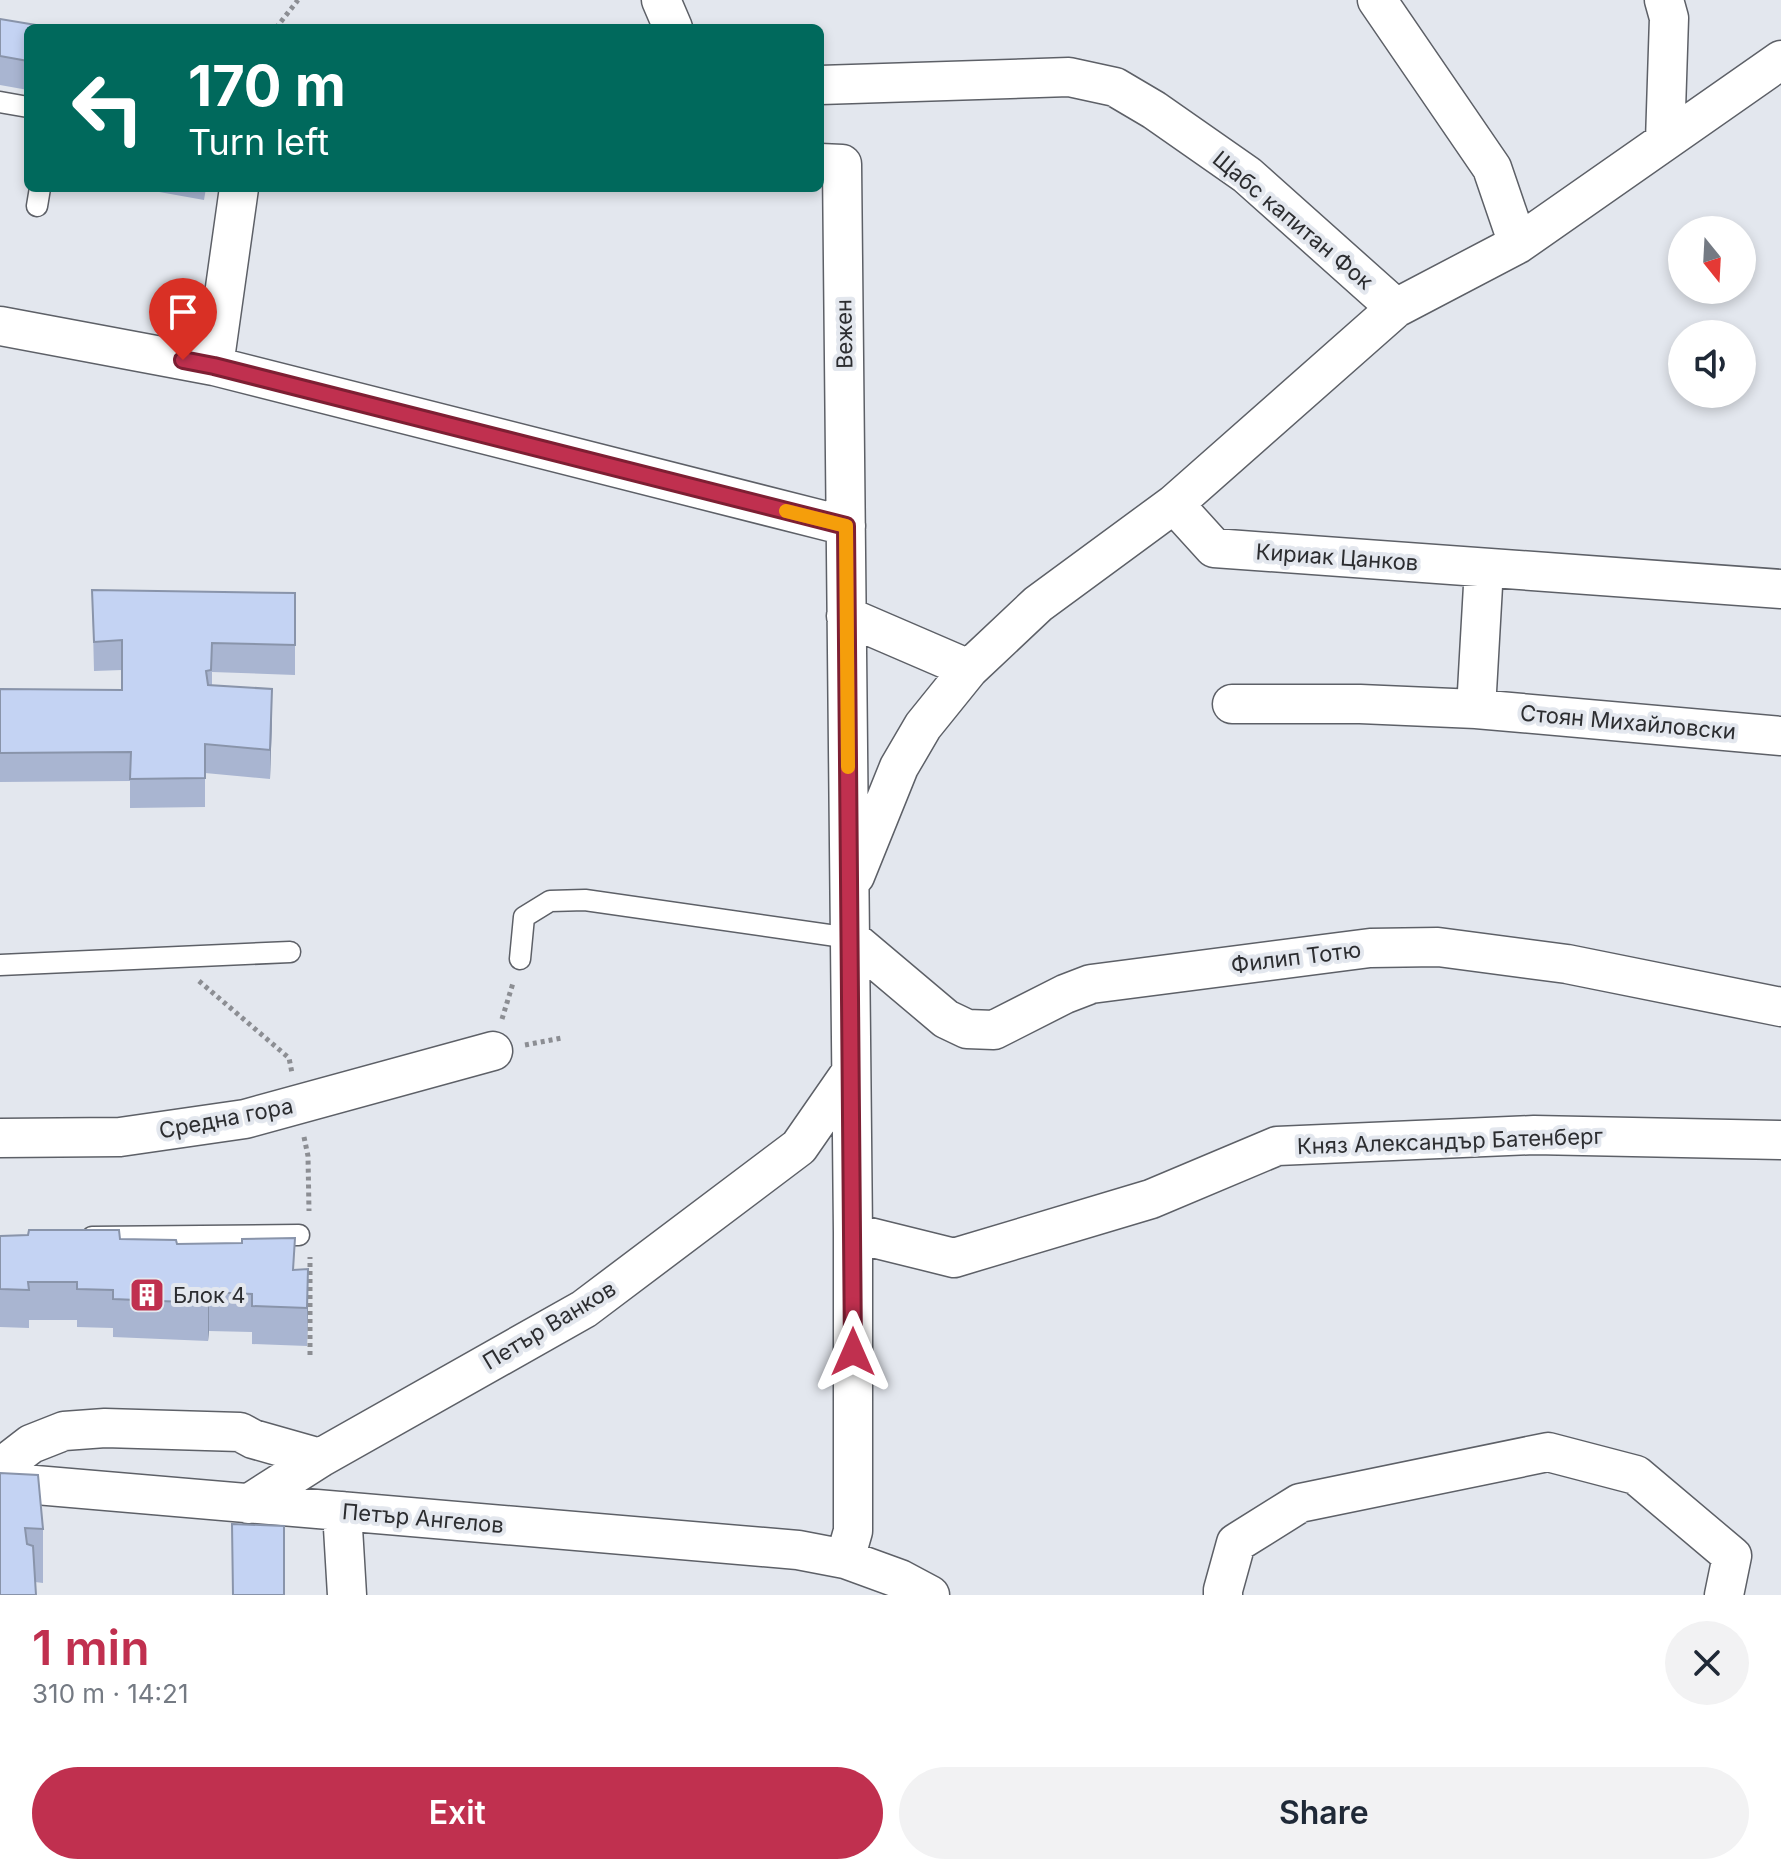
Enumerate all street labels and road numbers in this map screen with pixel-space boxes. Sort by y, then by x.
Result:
street label: Щабс капитан Фок [1208,145,1378,295]
street label: Вежен [830,299,858,369]
street label: Кириак Цанков [1255,538,1419,576]
street label: Стоян Михайловски [1519,700,1737,744]
street label: Филип Тотю [1229,936,1363,978]
street label: Средна гора [157,1092,295,1144]
street label: Княз Александър Батенберг [1297,1123,1604,1159]
street label: Петър Ванков [478,1275,620,1375]
street label: Петър Ангелов [341,1498,505,1538]

